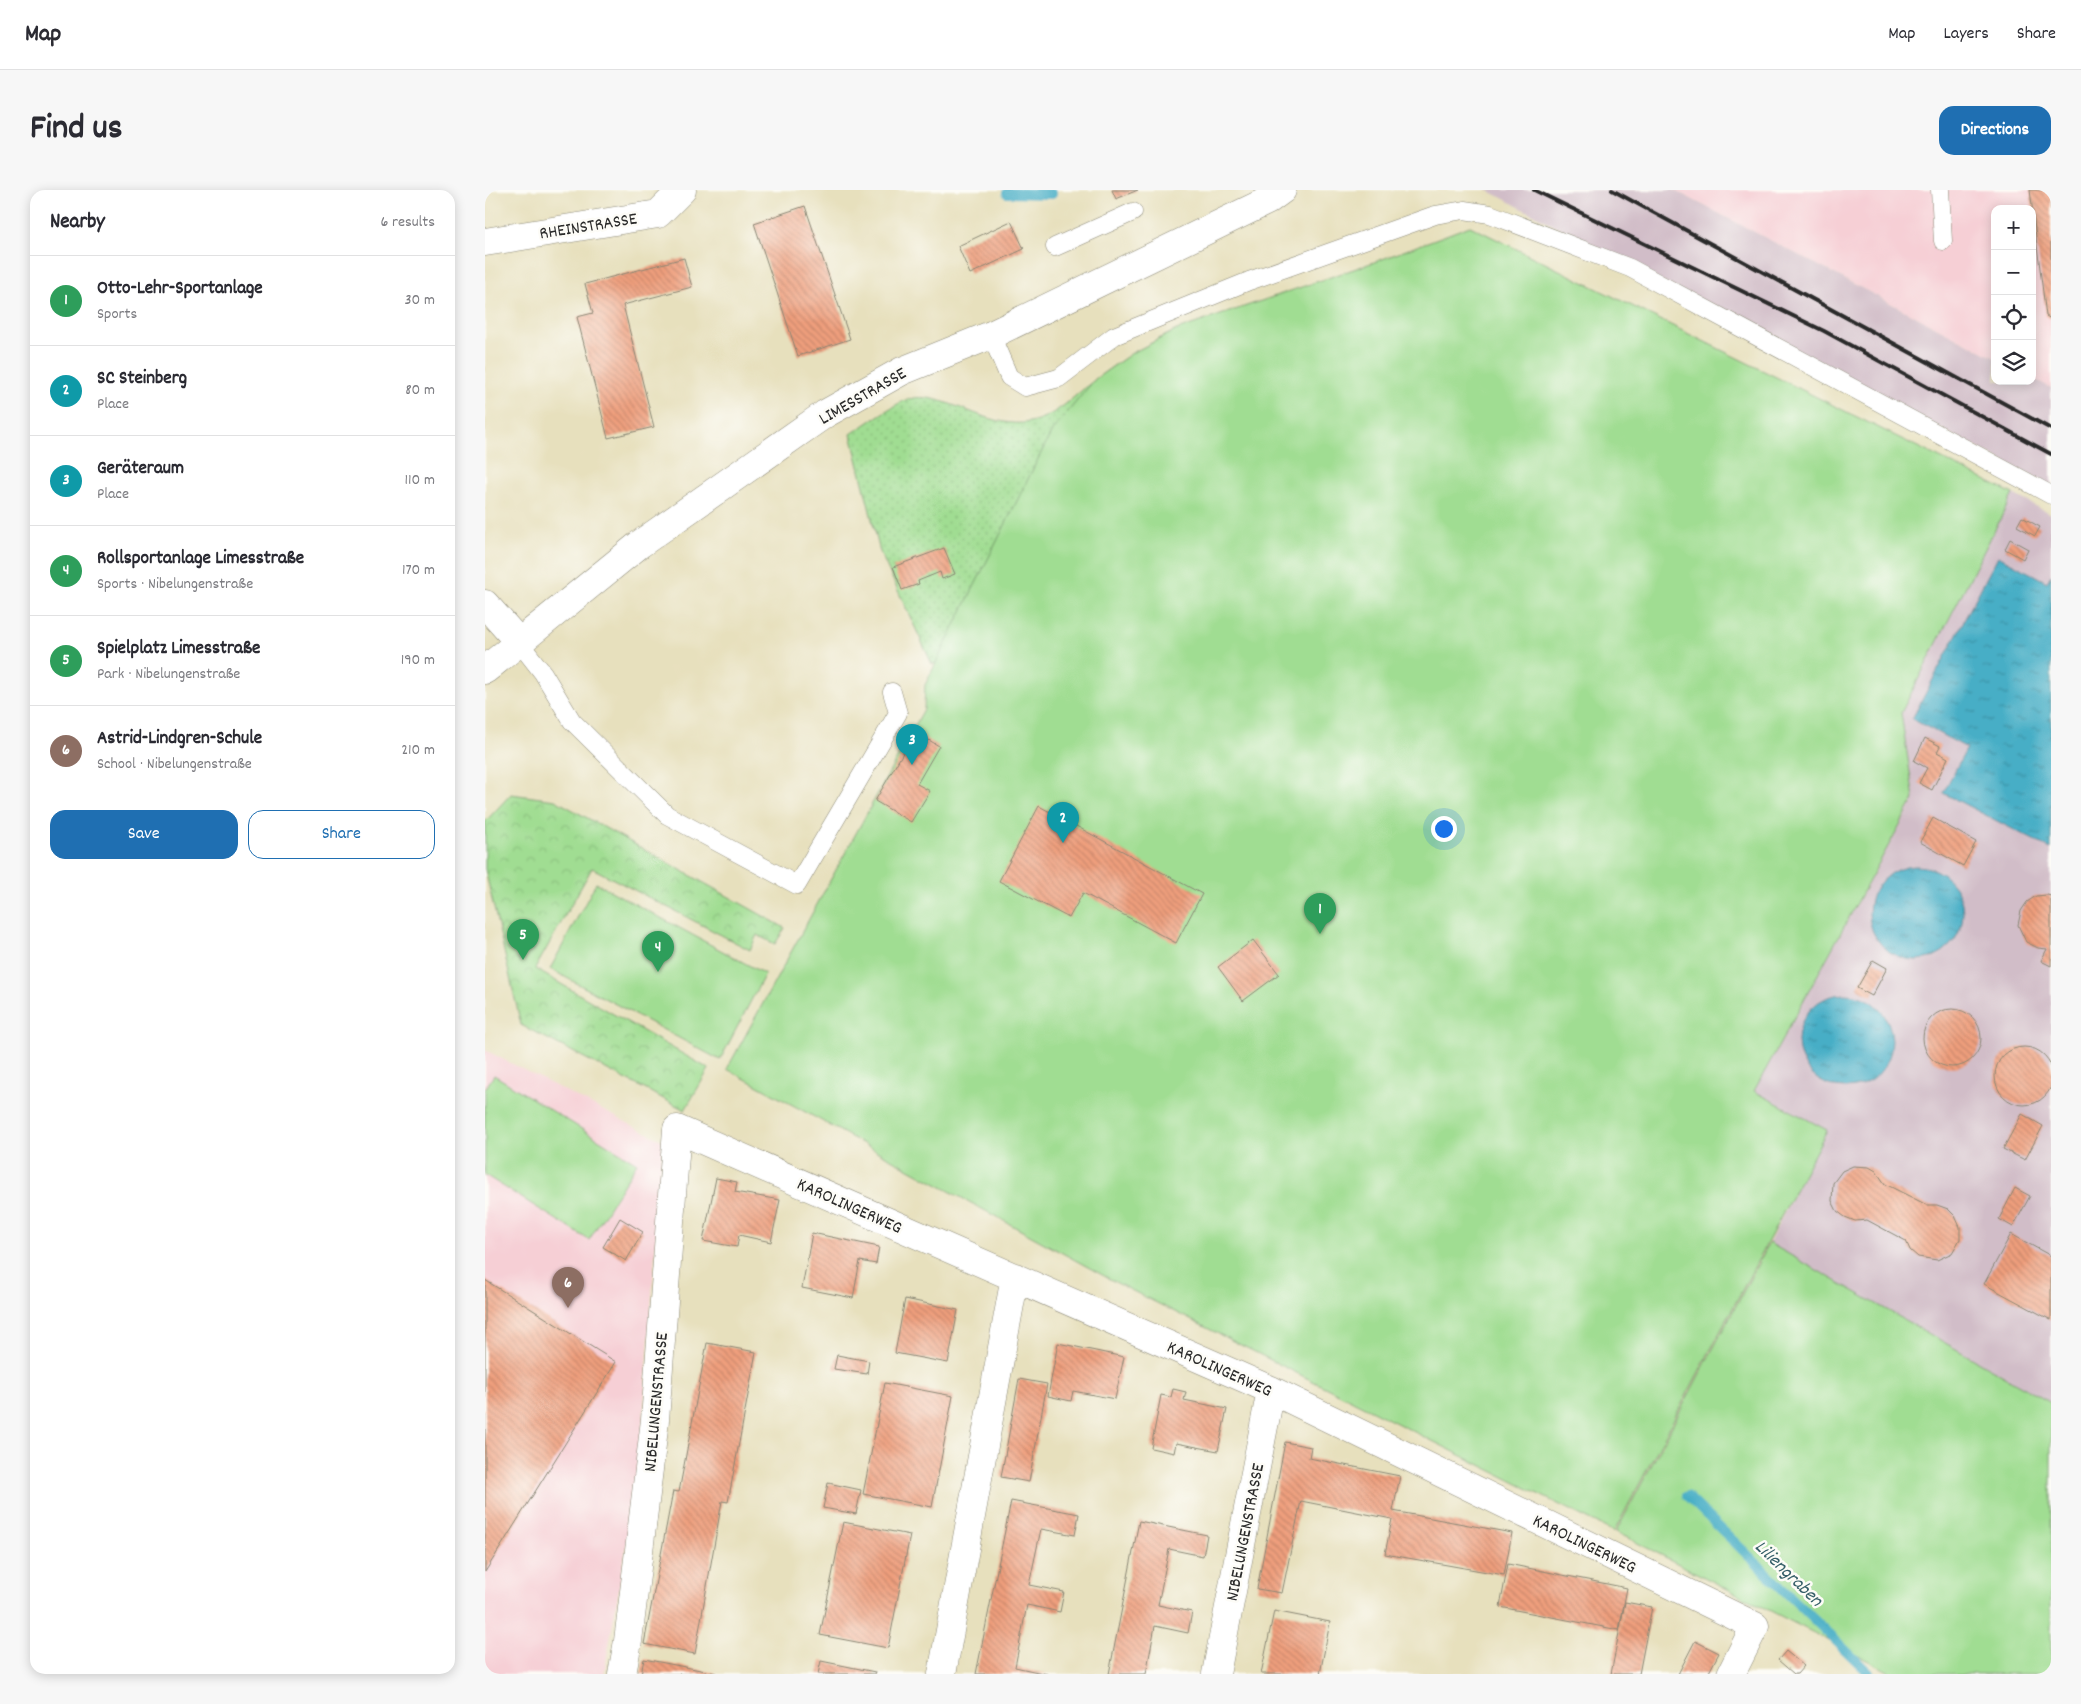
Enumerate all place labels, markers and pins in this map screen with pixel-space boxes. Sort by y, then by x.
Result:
pin: 3 [896,724,928,765]
pin: 2 [1047,802,1079,843]
pin: 1 [1304,893,1336,934]
pin: 5 [507,919,539,960]
pin: 4 [642,931,674,972]
pin: 6 [552,1267,584,1308]

